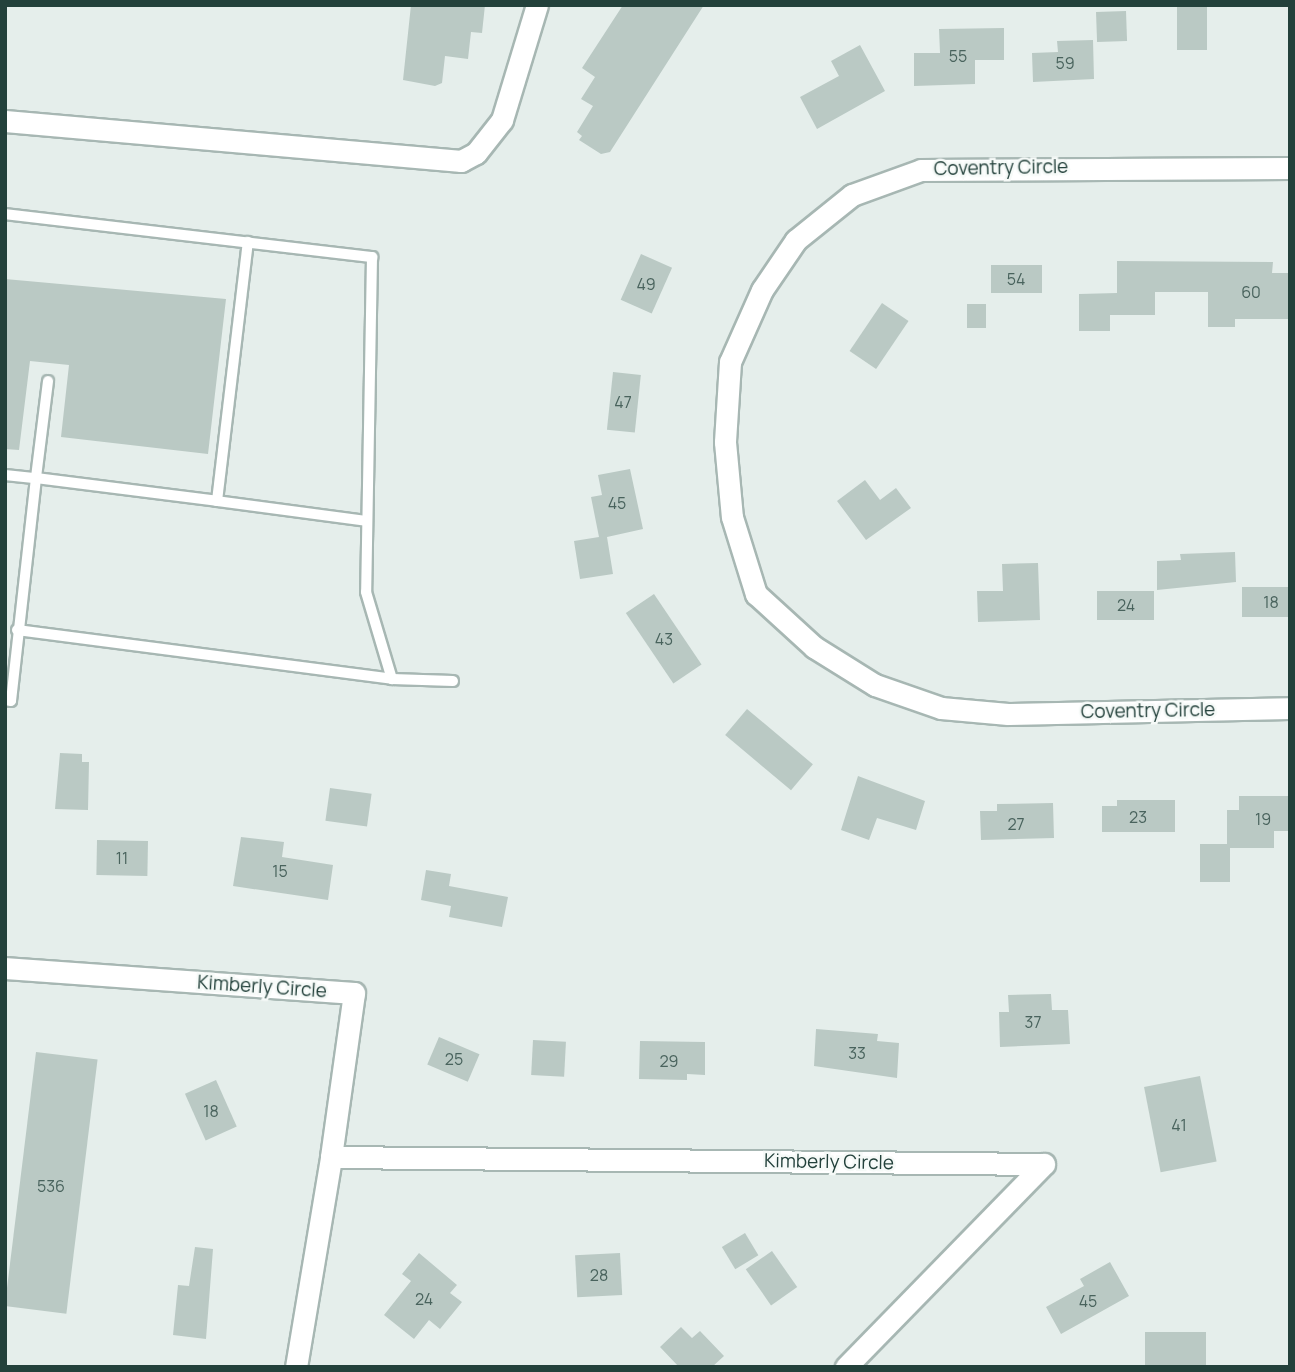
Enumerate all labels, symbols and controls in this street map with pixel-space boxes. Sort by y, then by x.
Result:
house number: 55 [949,46,967,66]
house number: 59 [1055,53,1075,73]
street label: Coventry Circle [934,155,1068,181]
house number: 54 [1007,269,1025,289]
house number: 49 [636,274,656,294]
house number: 60 [1241,282,1261,302]
house number: 47 [614,392,632,412]
house number: 45 [608,493,626,513]
house number: 18 [1263,592,1279,612]
house number: 24 [1117,595,1135,615]
house number: 43 [655,629,673,649]
street label: Coventry Circle [1081,698,1215,724]
house number: 23 [1129,807,1147,827]
house number: 19 [1255,809,1271,829]
house number: 27 [1007,814,1025,834]
house number: 11 [116,848,128,868]
house number: 15 [272,861,288,881]
street label: Kimberly Circle [196,971,328,1003]
house number: 37 [1025,1012,1041,1032]
house number: 33 [848,1043,866,1063]
house number: 25 [445,1049,463,1069]
house number: 29 [659,1051,679,1071]
house number: 18 [203,1101,219,1121]
house number: 41 [1171,1115,1187,1135]
street label: Kimberly Circle [764,1149,894,1175]
house number: 536 [37,1176,65,1196]
house number: 28 [590,1265,608,1285]
house number: 24 [415,1289,433,1309]
house number: 45 [1079,1291,1097,1311]

